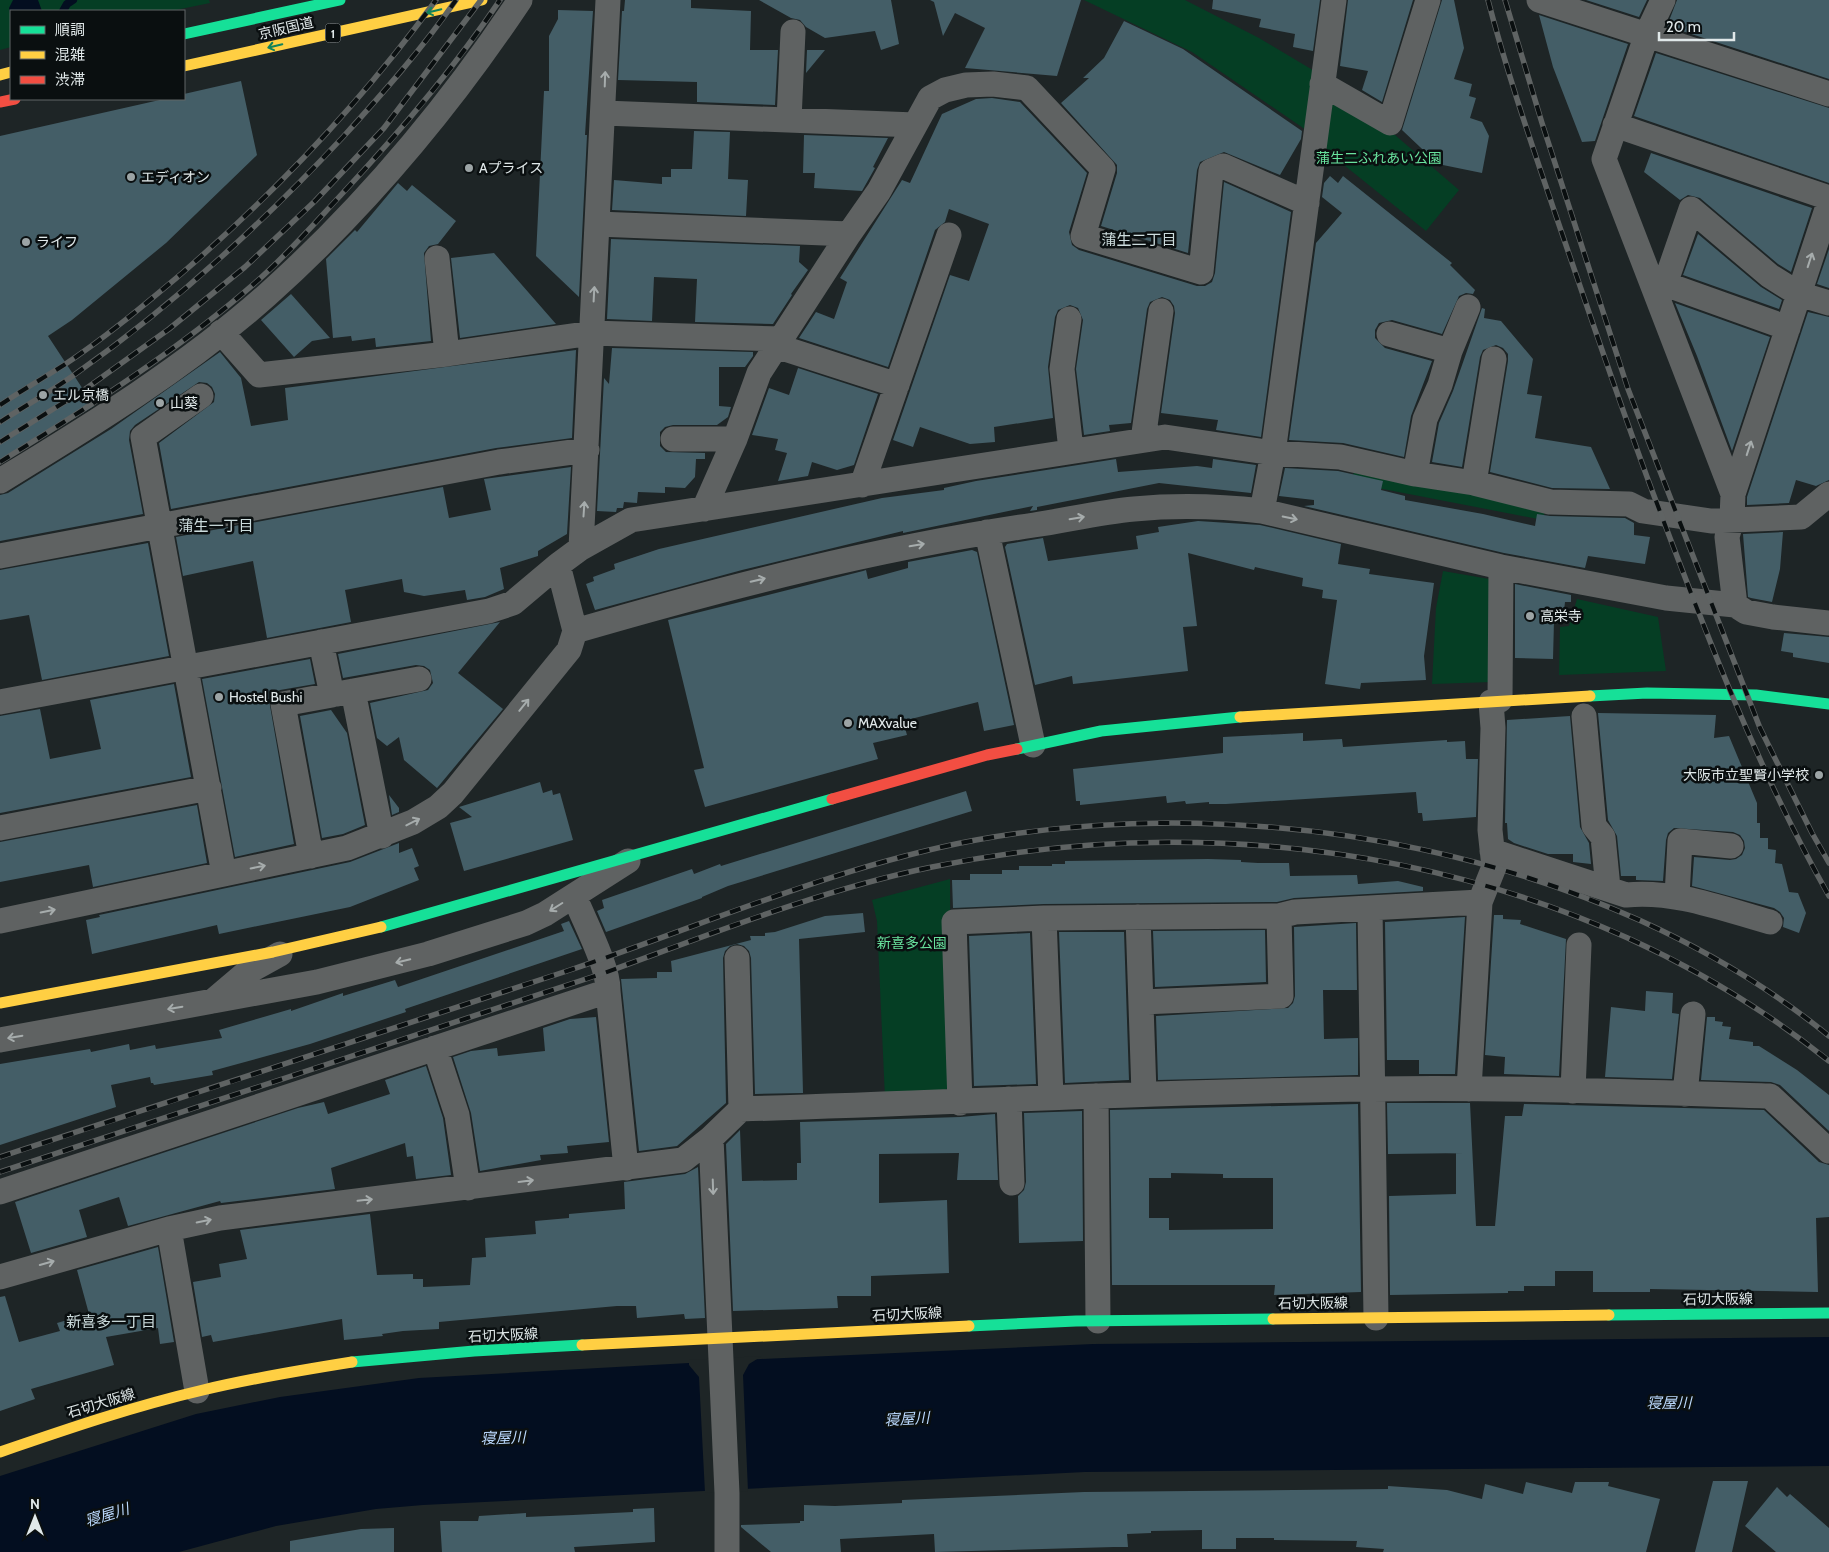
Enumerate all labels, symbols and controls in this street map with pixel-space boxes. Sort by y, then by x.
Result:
one-way arrow [427,6,443,16]
legend [10,10,185,100]
scale bar [1659,10,1734,42]
street label: 京阪国道 [257,13,315,43]
text: 20 m [1666,18,1701,36]
text: 順調 [55,21,85,39]
road number: 1 [326,23,340,42]
one-way arrow [268,42,284,51]
text: 混雑 [55,46,85,64]
text: 渋滞 [55,71,85,89]
one-way arrow [600,71,610,88]
park label: 蒲生二ふれあい公園 [1316,149,1442,167]
place label: Aプライス [479,159,543,177]
marker: Aプライス [463,162,475,174]
place label: エディオン [141,168,210,186]
marker: エディオン [125,171,137,183]
district label: 蒲生二丁目 [1101,231,1177,249]
place label: ライフ [36,233,78,251]
marker: ライフ [20,236,32,248]
one-way arrow [1806,253,1815,268]
one-way arrow [589,286,598,302]
place label: エル京橋 [53,386,109,404]
marker: エル京橋 [37,389,49,401]
place label: 山葵 [170,394,198,412]
marker: 山葵 [154,397,166,409]
one-way arrow [1744,440,1754,456]
one-way arrow [579,501,588,517]
one-way arrow [1069,513,1085,523]
one-way arrow [1282,513,1298,523]
district label: 蒲生一丁目 [178,517,254,535]
one-way arrow [908,539,924,549]
one-way arrow [750,575,766,584]
place label: 高栄寺 [1540,607,1582,625]
marker: 高栄寺 [1524,610,1536,622]
place label: Hostel Bushi [229,688,302,706]
marker: Hostel Bushi [213,691,225,703]
one-way arrow [519,699,530,712]
place label: MAXvalue [858,714,917,732]
marker: MAXvalue [842,717,854,729]
place label: 大阪市立聖賢小学校 [1683,766,1809,784]
marker: 大阪市立聖賢小学校 [1813,769,1825,781]
one-way arrow [406,817,421,827]
one-way arrow [250,862,266,871]
one-way arrow [549,903,563,913]
one-way arrow [39,906,55,915]
park label: 新喜多公園 [877,934,947,952]
one-way arrow [395,957,411,966]
one-way arrow [168,1004,184,1013]
one-way arrow [8,1033,24,1043]
one-way arrow [518,1176,534,1186]
one-way arrow [709,1179,718,1195]
one-way arrow [357,1195,373,1205]
one-way arrow [195,1216,211,1226]
one-way arrow [38,1258,54,1268]
street label: 石切大阪線 [1683,1289,1753,1309]
street label: 石切大阪線 [1278,1293,1348,1313]
street label: 石切大阪線 [872,1303,942,1325]
district label: 新喜多一丁目 [66,1313,156,1331]
street label: 石切大阪線 [468,1324,538,1346]
street label: 石切大阪線 [65,1384,137,1422]
water label: 寝屋川 [1646,1394,1693,1412]
water label: 寝屋川 [884,1409,932,1429]
water label: 寝屋川 [480,1428,528,1448]
north arrow [10,1492,60,1542]
text: N [30,1495,40,1513]
water label: 寝屋川 [83,1499,133,1530]

